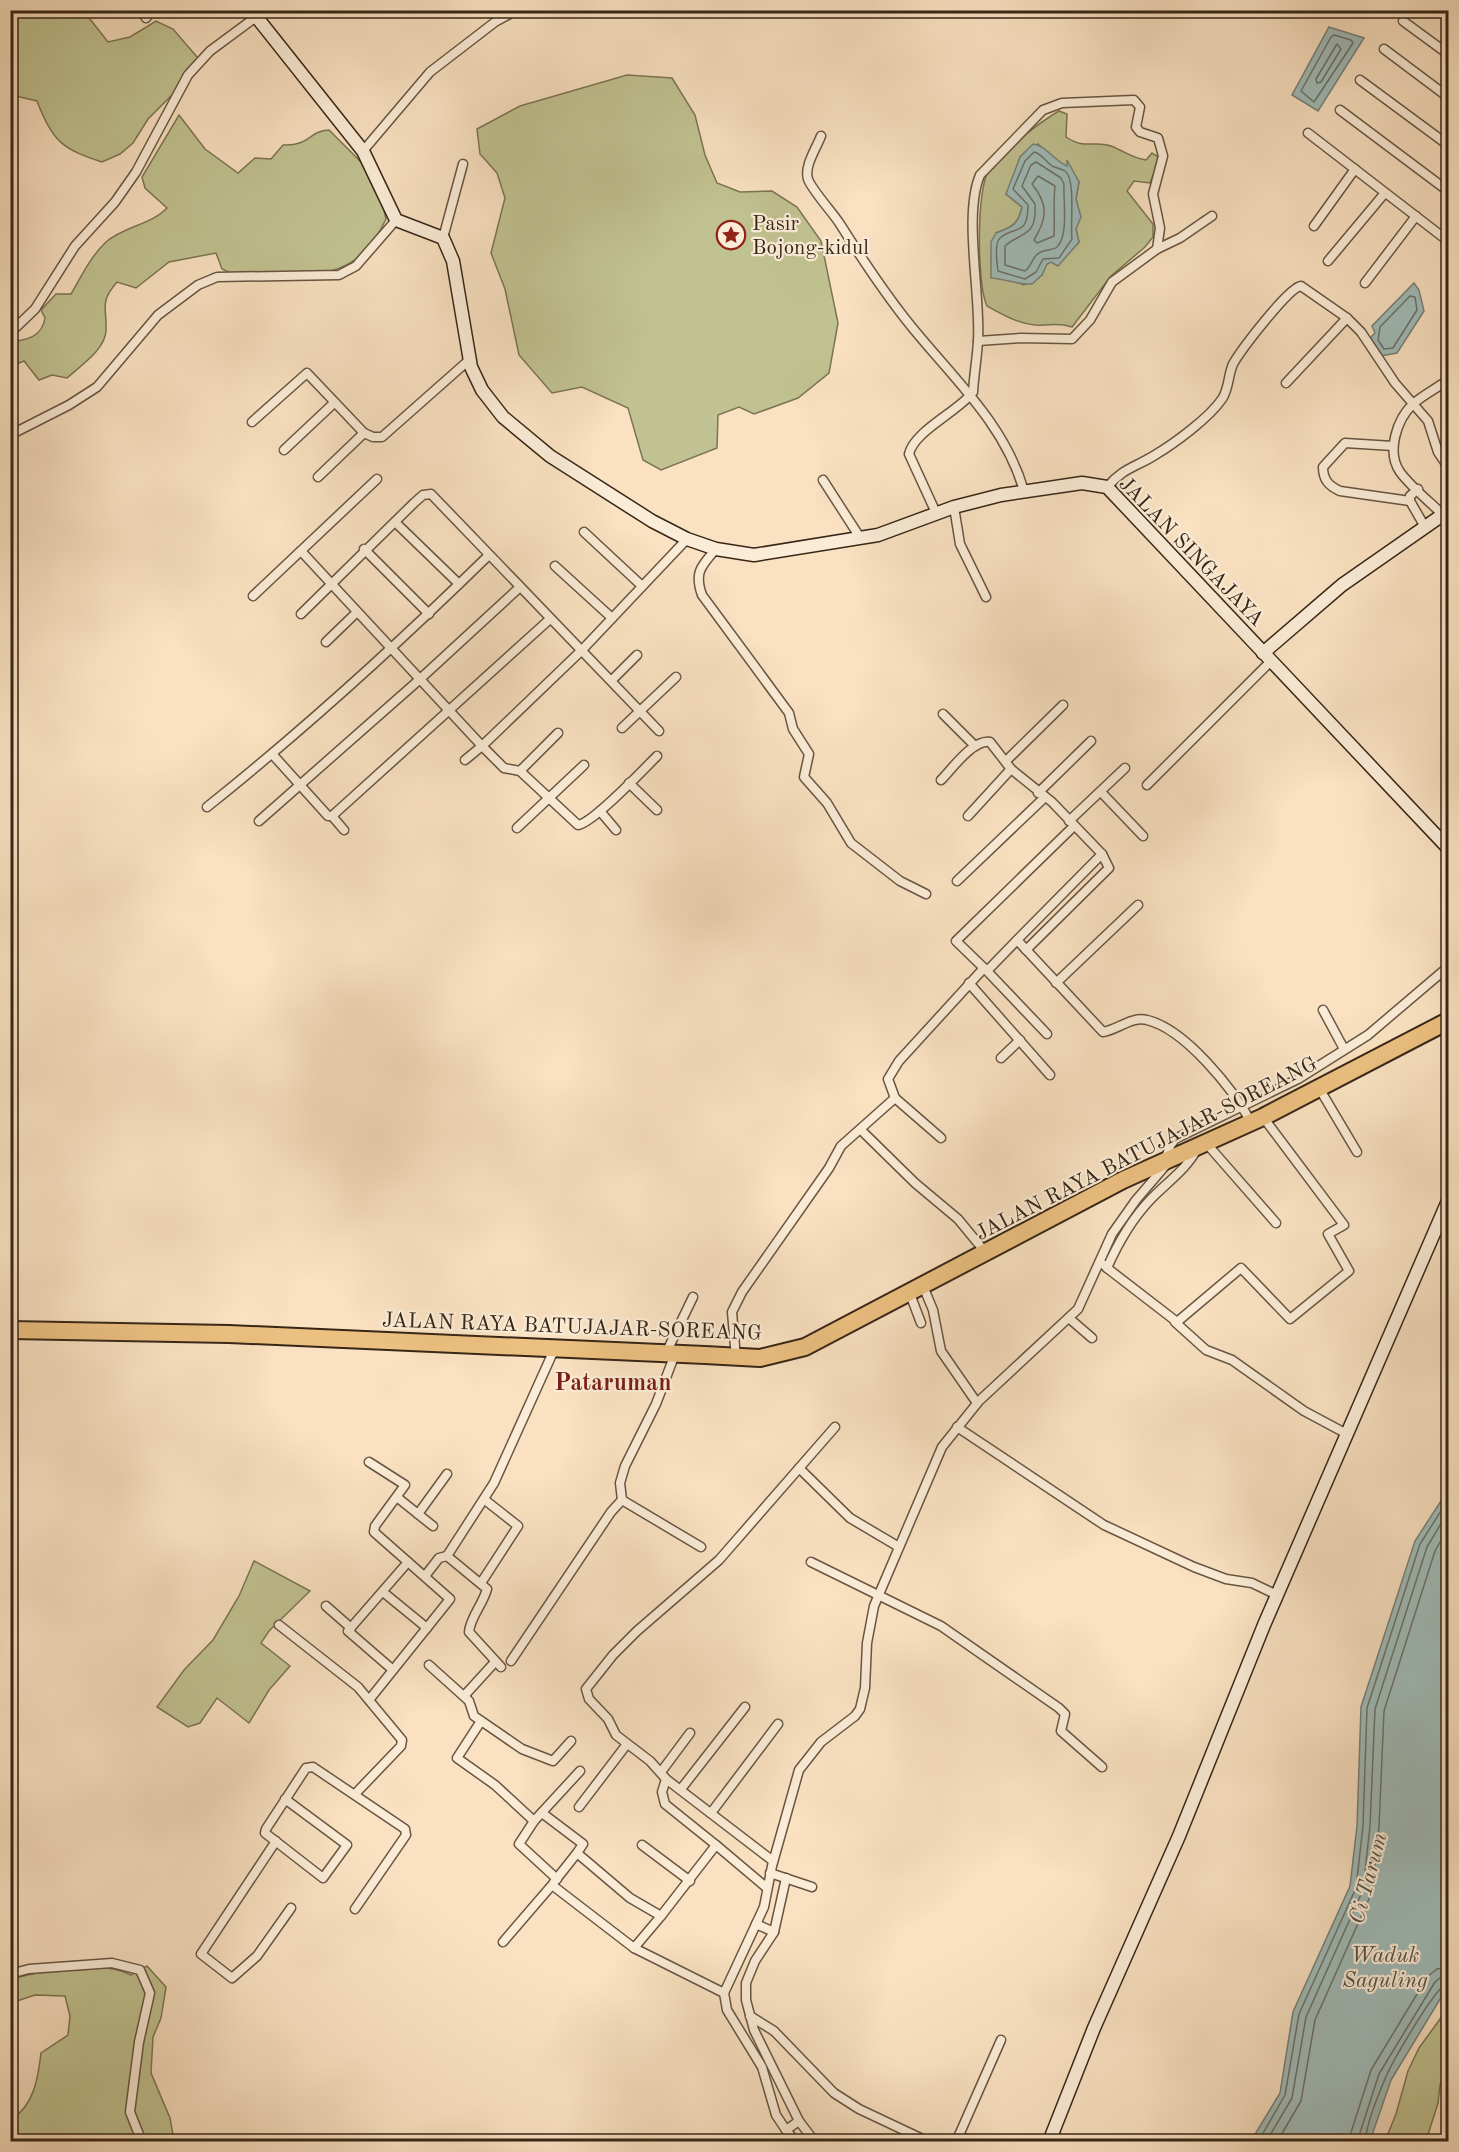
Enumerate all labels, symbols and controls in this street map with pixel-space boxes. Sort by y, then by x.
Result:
place label: Pasir Bojong-kidul [752,214,869,259]
place icon: Pasir Bojong-kidul [715,219,747,251]
street label: JALAN SINGAJAYA [1114,473,1267,631]
street label: JALAN RAYA BATUJAJAR-SOREANG [972,1054,1321,1245]
street label: JALAN RAYA BATUJAJAR-SOREANG [382,1310,762,1345]
district label: Pataruman [554,1372,672,1396]
water label: Ci Tarum [1346,1830,1392,1927]
water label: Waduk Saguling [1342,1945,1428,1992]

